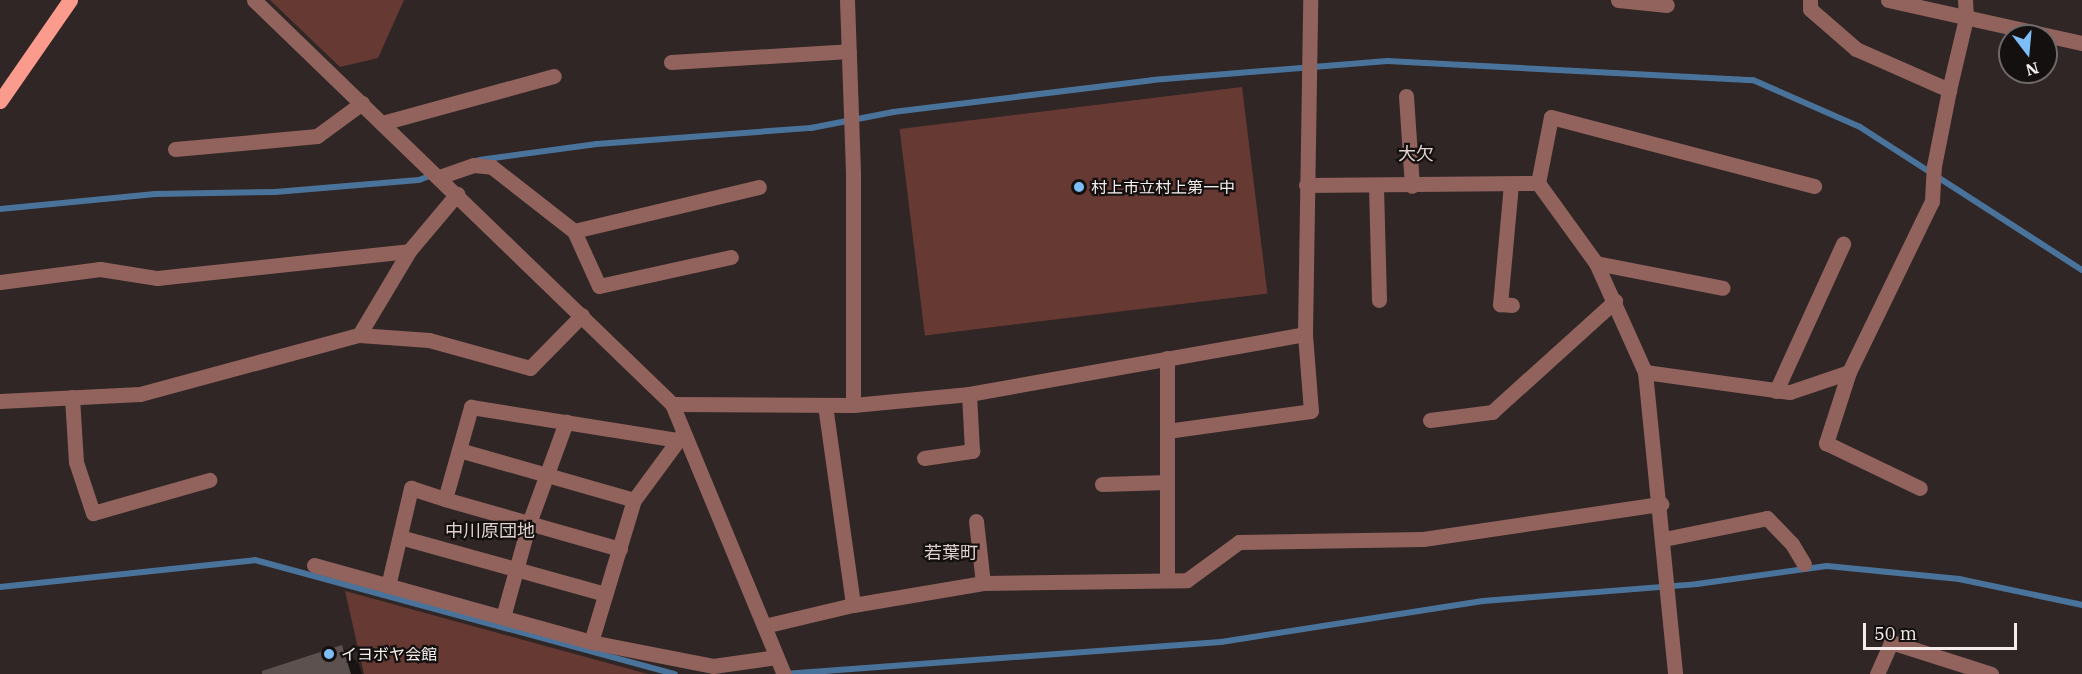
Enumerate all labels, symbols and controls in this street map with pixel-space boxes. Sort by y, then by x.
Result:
north arrow [1998,24,2058,84]
text: N [2024,58,2041,81]
district label: 大欠 [1398,143,1434,165]
place label: 村上市立村上第一中 [1091,177,1235,197]
marker: 村上市立村上第一中 [1072,180,1086,194]
district label: 中川原団地 [445,520,535,542]
district label: 若葉町 [924,542,978,564]
scale bar [1866,611,2020,649]
text: 50 m [1874,622,1917,645]
place label: イヨボヤ会館 [341,644,437,664]
marker: イヨボヤ会館 [322,647,336,661]

